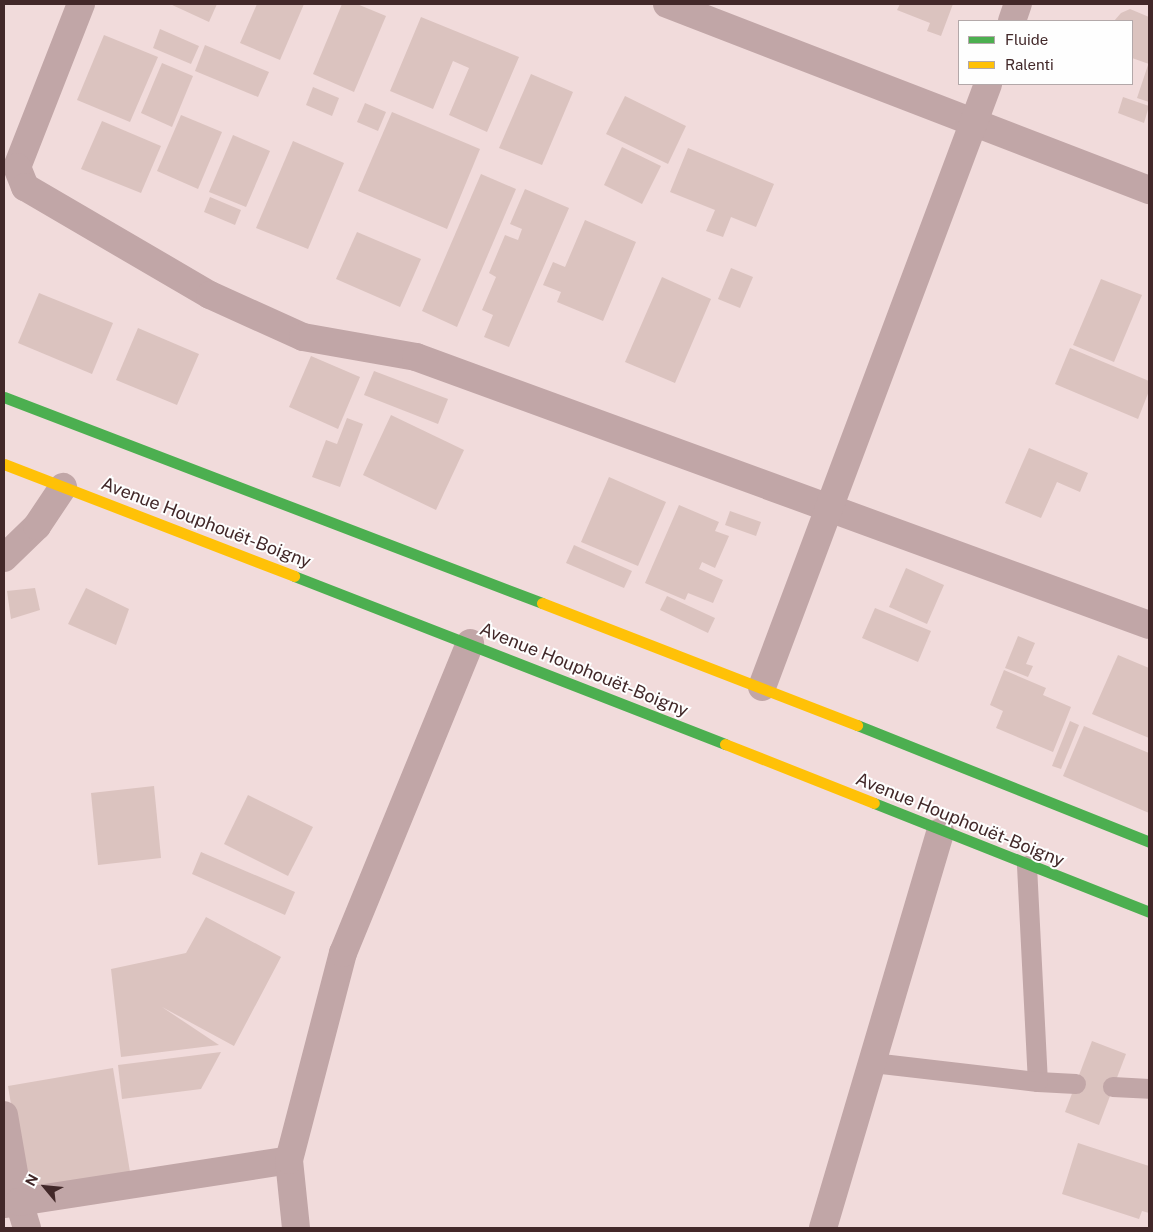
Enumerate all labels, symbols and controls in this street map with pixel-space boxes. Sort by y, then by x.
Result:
legend [958,20,1133,85]
text: Fluide [1005,31,1048,48]
text: Ralenti [1005,56,1054,73]
street label: Avenue Houphouët-Boigny [98,473,314,573]
street label: Avenue Houphouët-Boigny [477,618,691,722]
street label: Avenue Houphouët-Boigny [853,768,1067,872]
north arrow [20,1162,70,1212]
text: N [22,1171,41,1189]

